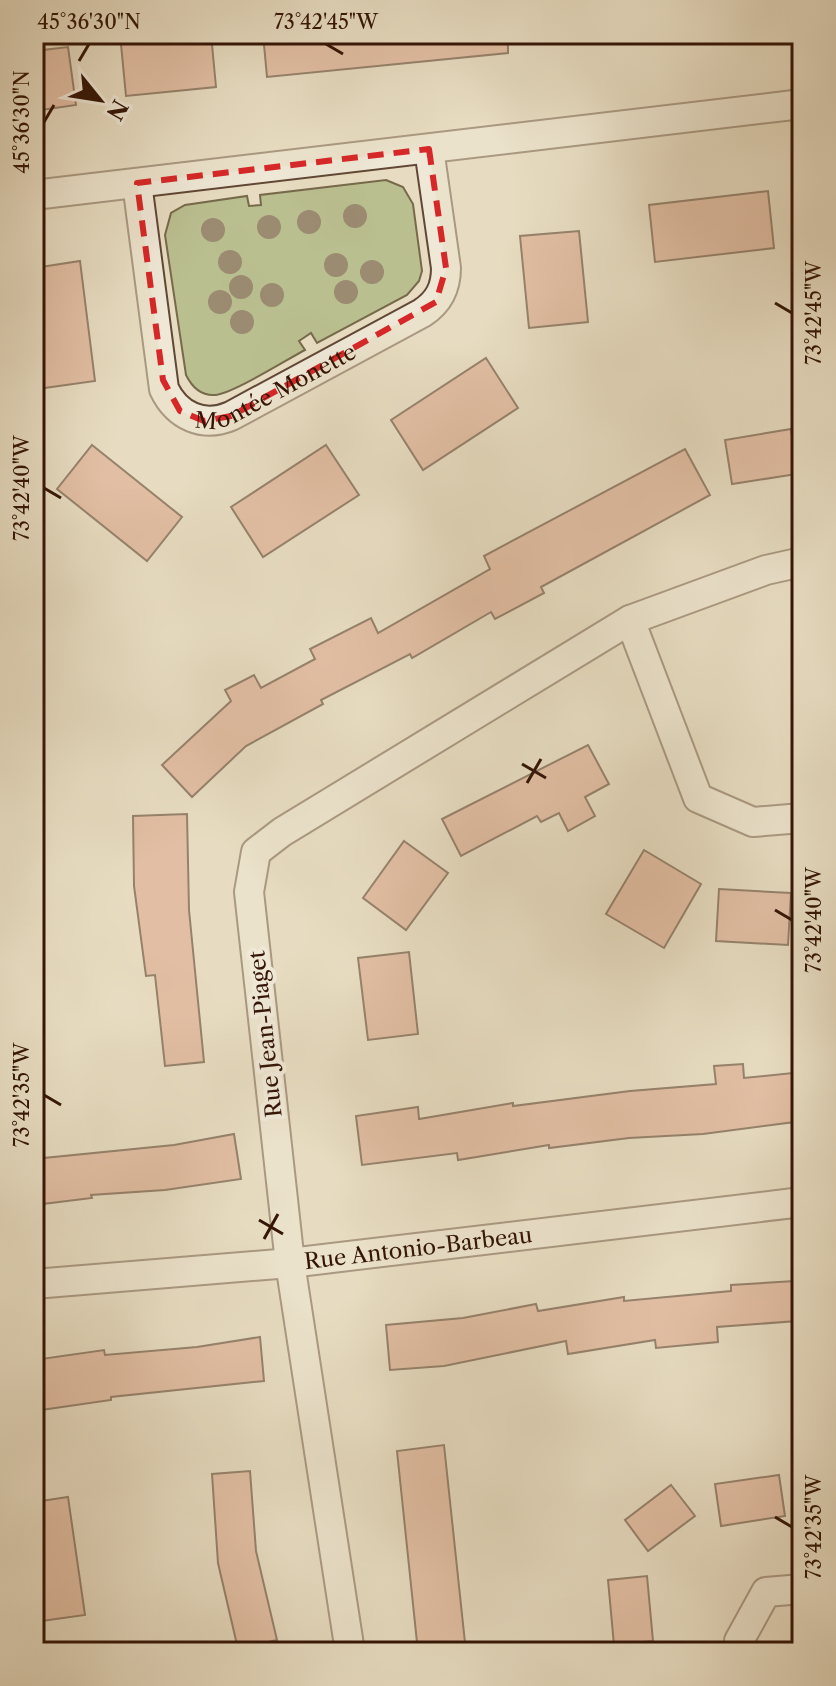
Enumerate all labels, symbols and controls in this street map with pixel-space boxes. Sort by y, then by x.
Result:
text: 45°36'30"N [37,10,141,34]
text: 73°42'45"W [274,10,379,34]
north arrow [60,60,140,140]
text: 45°36'30"N [10,70,34,174]
text: N [100,95,133,125]
text: 73°42'45"W [802,260,826,365]
street label: Montée Monette [194,338,361,435]
text: 73°42'40"W [10,434,34,541]
text: 73°42'40"W [802,866,826,973]
street label: Rue Jean-Piaget [243,949,288,1119]
text: 73°42'35"W [10,1042,34,1147]
street label: Rue Antonio-Barbeau [303,1221,534,1275]
text: 73°42'35"W [802,1474,826,1579]

